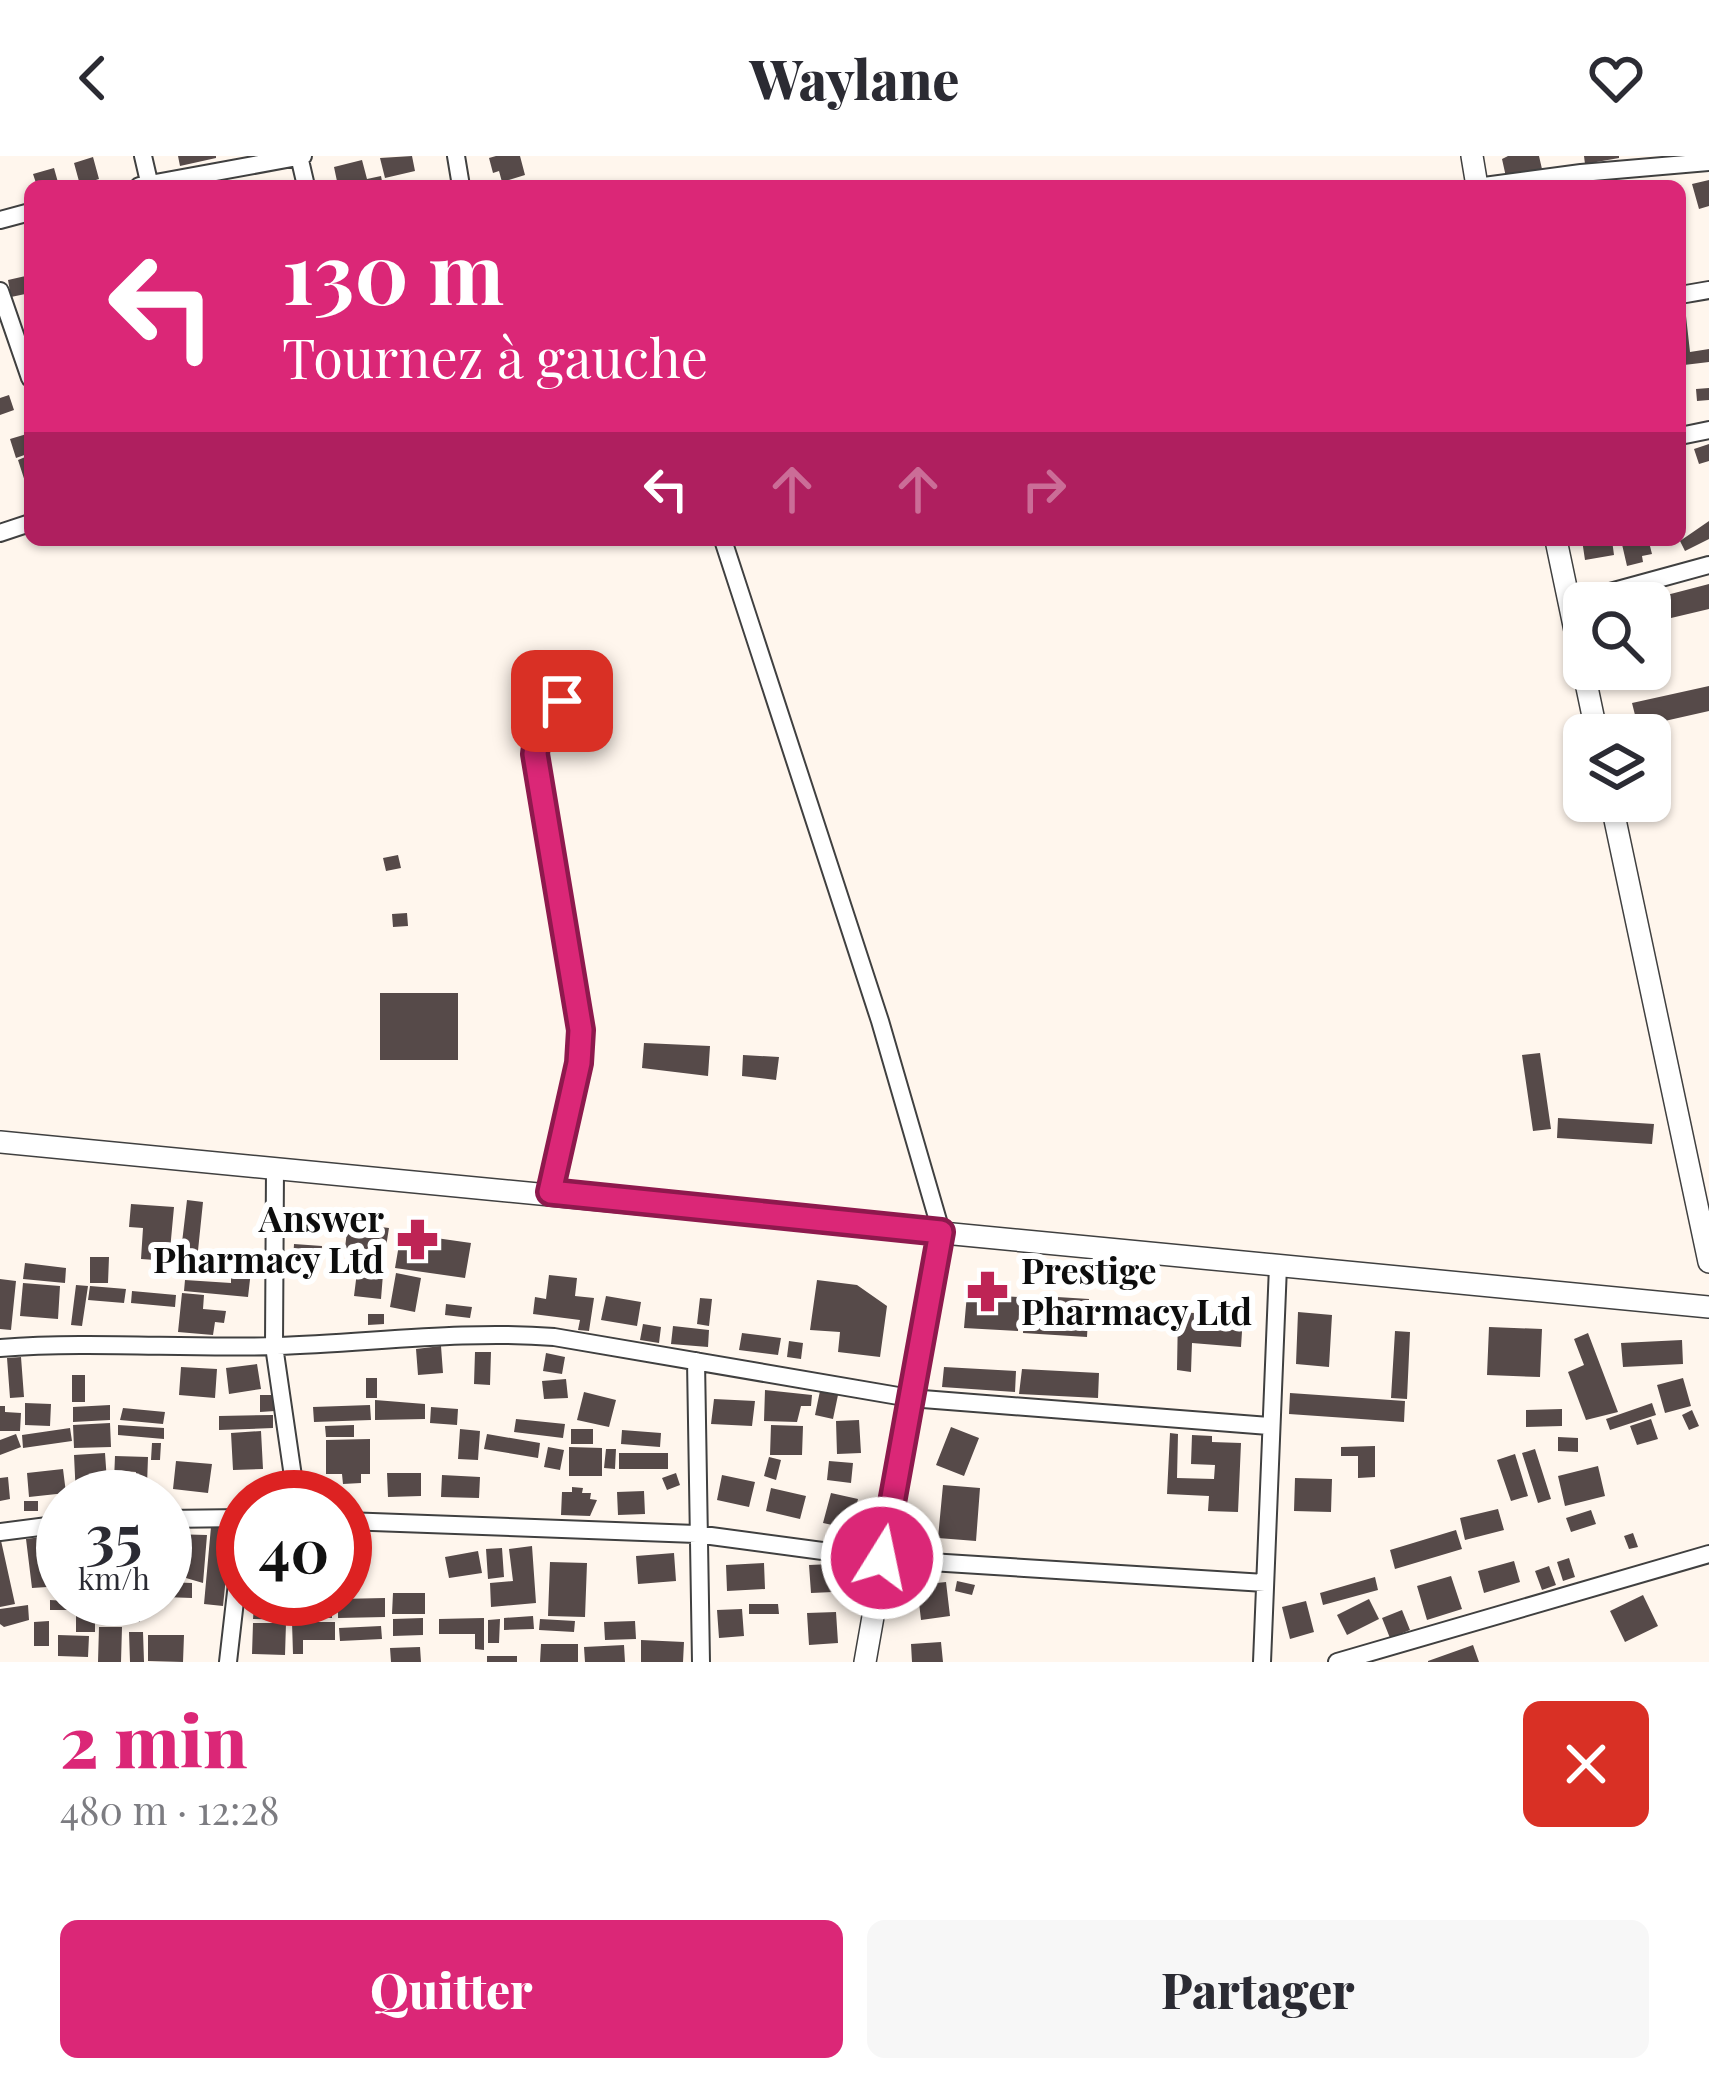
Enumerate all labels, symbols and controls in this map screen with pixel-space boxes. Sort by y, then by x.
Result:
text: Waylane [749,42,960,114]
icon: back [60,45,126,111]
icon: heart [1583,45,1649,111]
text: 130 m [282,214,504,326]
icon: left [84,228,240,384]
text: Tournez à gauche [282,321,708,393]
icon: left [633,456,699,522]
icon: ahead [759,456,825,522]
icon: ahead [885,456,951,522]
icon: right [1011,456,1077,522]
map controls [1563,582,1671,822]
button: search [1563,582,1671,690]
pin [511,650,613,752]
icon: arrive [529,668,595,734]
button: layers [1563,714,1671,822]
place label: Answer Pharmacy Ltd [153,1193,384,1282]
pharmacy icon: Answer Pharmacy Ltd [395,1217,441,1263]
place label: Prestige Pharmacy Ltd [1021,1245,1252,1334]
pharmacy icon: Prestige Pharmacy Ltd [964,1269,1010,1315]
speed limit sign: 40 [216,1470,372,1626]
text: 35 [86,1493,142,1573]
position arrow [819,1495,945,1621]
text: km/h [78,1558,150,1598]
text: 2 min [60,1690,248,1786]
button: close [1523,1701,1649,1827]
text: 480 m · 12:28 [60,1783,279,1835]
button: Quitter [60,1920,843,2058]
button: Partager [867,1920,1649,2058]

